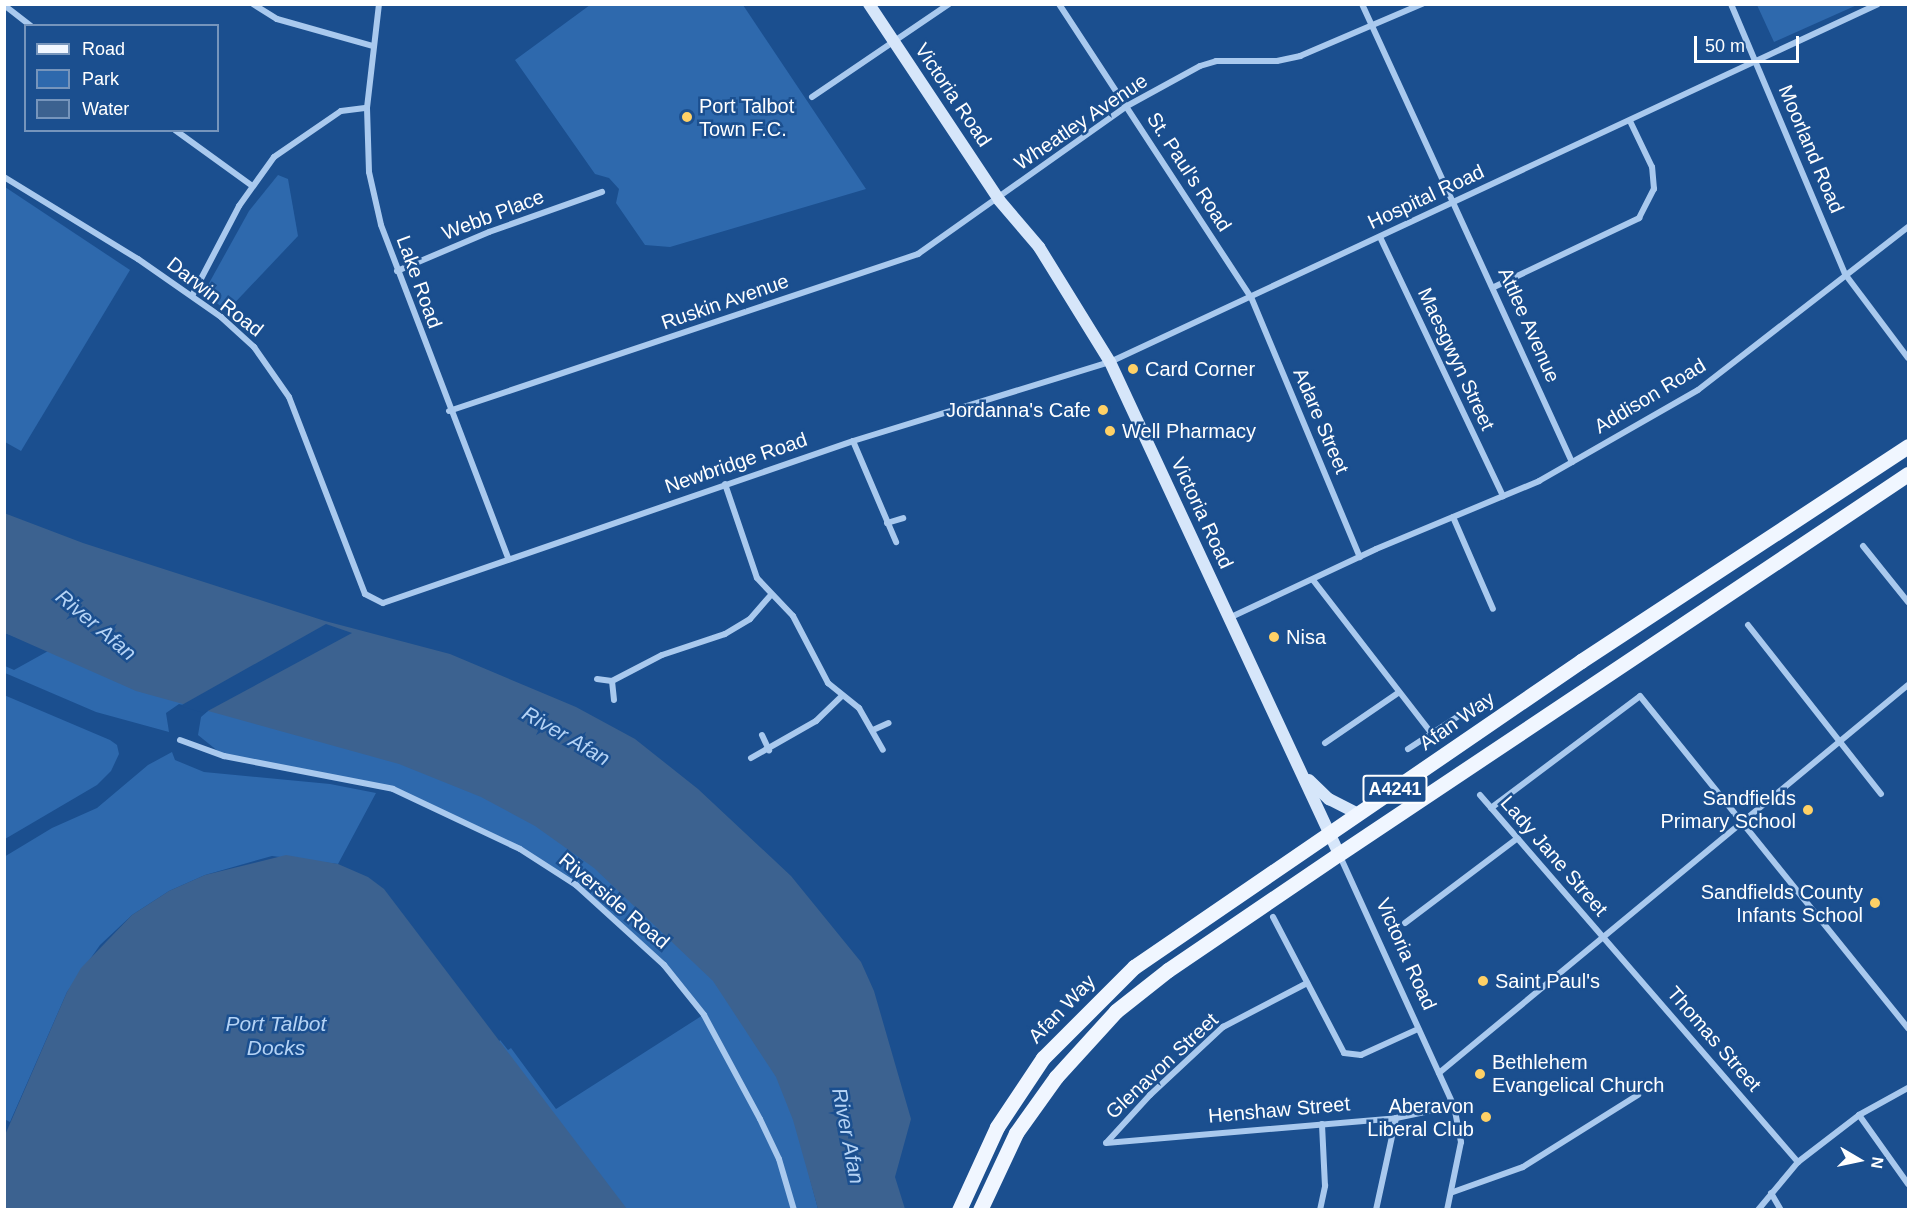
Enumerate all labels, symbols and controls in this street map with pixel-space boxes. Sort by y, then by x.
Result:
legend [24,24,219,132]
scale bar [1697,24,1802,62]
text: 50 m [1705,36,1745,56]
text: Road [82,39,125,59]
street label: Victoria Road [910,39,996,151]
street label: Wheatley Avenue [1009,68,1153,176]
text: Park [82,69,119,89]
street label: Moorland Road [1773,81,1849,217]
place label: Port Talbot Town F.C. [699,94,795,141]
text: Water [82,99,129,119]
street label: St. Paul's Road [1142,108,1236,236]
marker: Port Talbot Town F.C. [680,110,694,124]
street label: Hospital Road [1364,160,1488,234]
street label: Webb Place [439,185,547,245]
street label: Lake Road [391,232,447,332]
street label: Darwin Road [162,252,268,342]
street label: Attlee Avenue [1493,263,1565,387]
street label: Ruskin Avenue [658,269,792,335]
street label: Maesgwyn Street [1412,284,1500,434]
street label: Addison Road [1590,353,1710,439]
place label: Card Corner [1145,357,1255,381]
marker: Card Corner [1126,362,1140,376]
street label: Adare Street [1288,365,1354,477]
place label: Jordanna's Cafe [946,398,1091,422]
marker: Jordanna's Cafe [1096,403,1110,417]
place label: Well Pharmacy [1122,419,1256,443]
marker: Well Pharmacy [1103,424,1117,438]
street label: Newbridge Road [662,427,810,499]
street label: Victoria Road [1166,454,1238,572]
water label: River Afan [50,584,142,666]
place label: Nisa [1286,625,1326,649]
marker: Nisa [1267,630,1281,644]
street label: Afan Way [1415,687,1499,755]
water label: River Afan [517,701,615,771]
road number: A4241 [1362,774,1428,804]
place label: Sandfields Primary School [1660,786,1796,833]
street label: Lady Jane Street [1495,791,1613,921]
marker: Sandfields Primary School [1801,803,1815,817]
street label: Riverside Road [554,848,674,954]
place label: Sandfields County Infants School [1701,880,1863,927]
street label: Victoria Road [1371,894,1441,1014]
marker: Sandfields County Infants School [1868,896,1882,910]
place label: Saint Paul's [1495,969,1600,993]
street label: Afan Way [1024,970,1100,1048]
marker: Saint Paul's [1476,974,1490,988]
street label: Thomas Street [1662,982,1766,1096]
street label: Glenavon Street [1101,1008,1223,1124]
water label: Port Talbot Docks [226,1011,326,1061]
place label: Bethlehem Evangelical Church [1492,1050,1664,1097]
marker: Bethlehem Evangelical Church [1473,1067,1487,1081]
water label: River Afan [826,1085,870,1187]
street label: Henshaw Street [1207,1092,1351,1128]
place label: Aberavon Liberal Club [1367,1094,1474,1141]
marker: Aberavon Liberal Club [1479,1110,1493,1124]
north arrow [1829,1130,1889,1190]
text: N [1868,1156,1887,1170]

